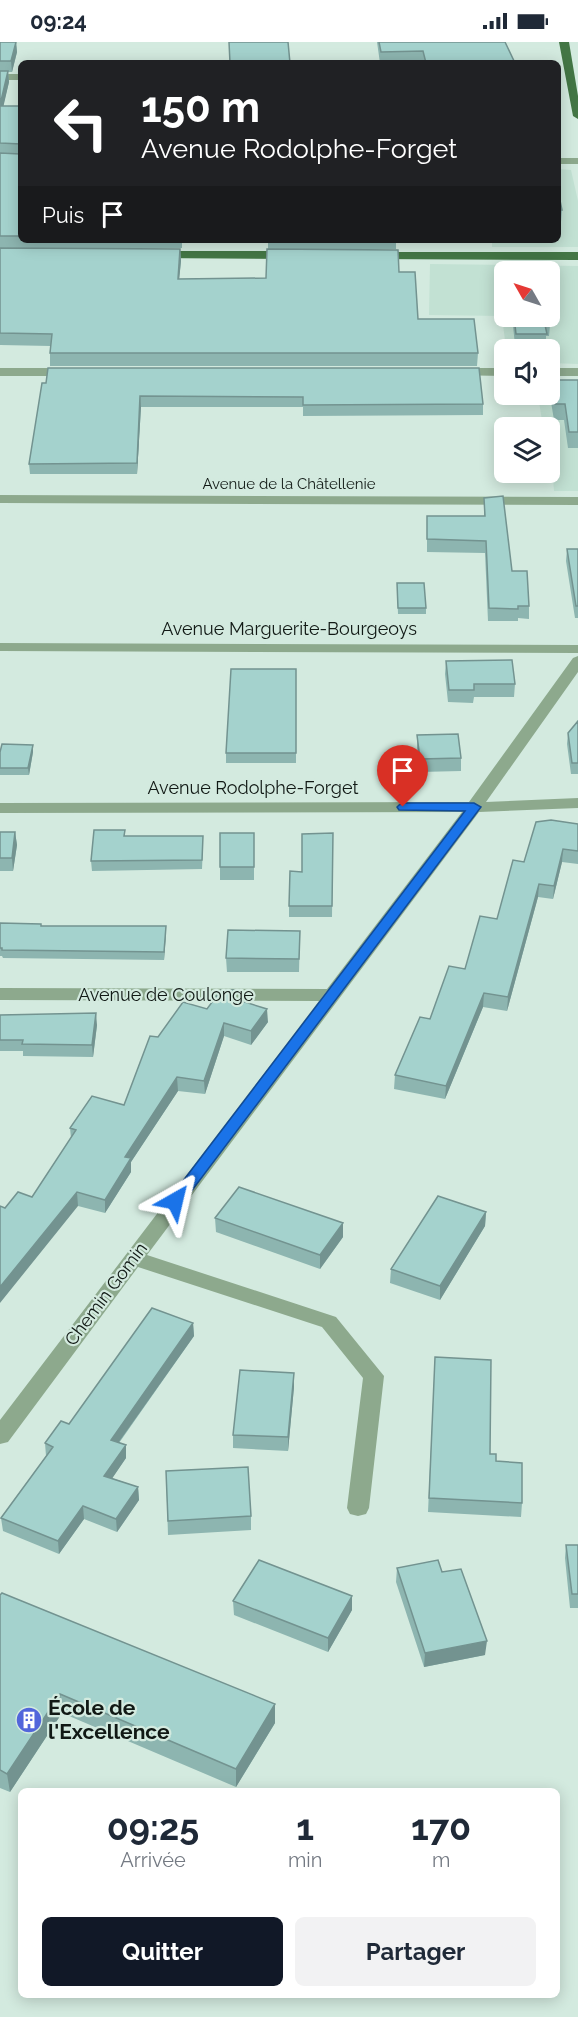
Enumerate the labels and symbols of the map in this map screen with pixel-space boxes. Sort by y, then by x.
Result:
north arrow [494,261,560,327]
street label: Avenue de la Châtellenie [202,475,376,493]
street label: Avenue Marguerite-Bourgeoys [161,618,417,639]
pin [377,745,428,807]
street label: Avenue Rodolphe-Forget [148,777,358,798]
street label: Avenue de Coulonge [78,984,254,1005]
position arrow [143,1169,207,1233]
street label: Chemin Gomin [60,1238,151,1349]
place label: École de l'Excellence [48,1695,170,1744]
building icon: École de l'Excellence [14,1705,44,1735]

